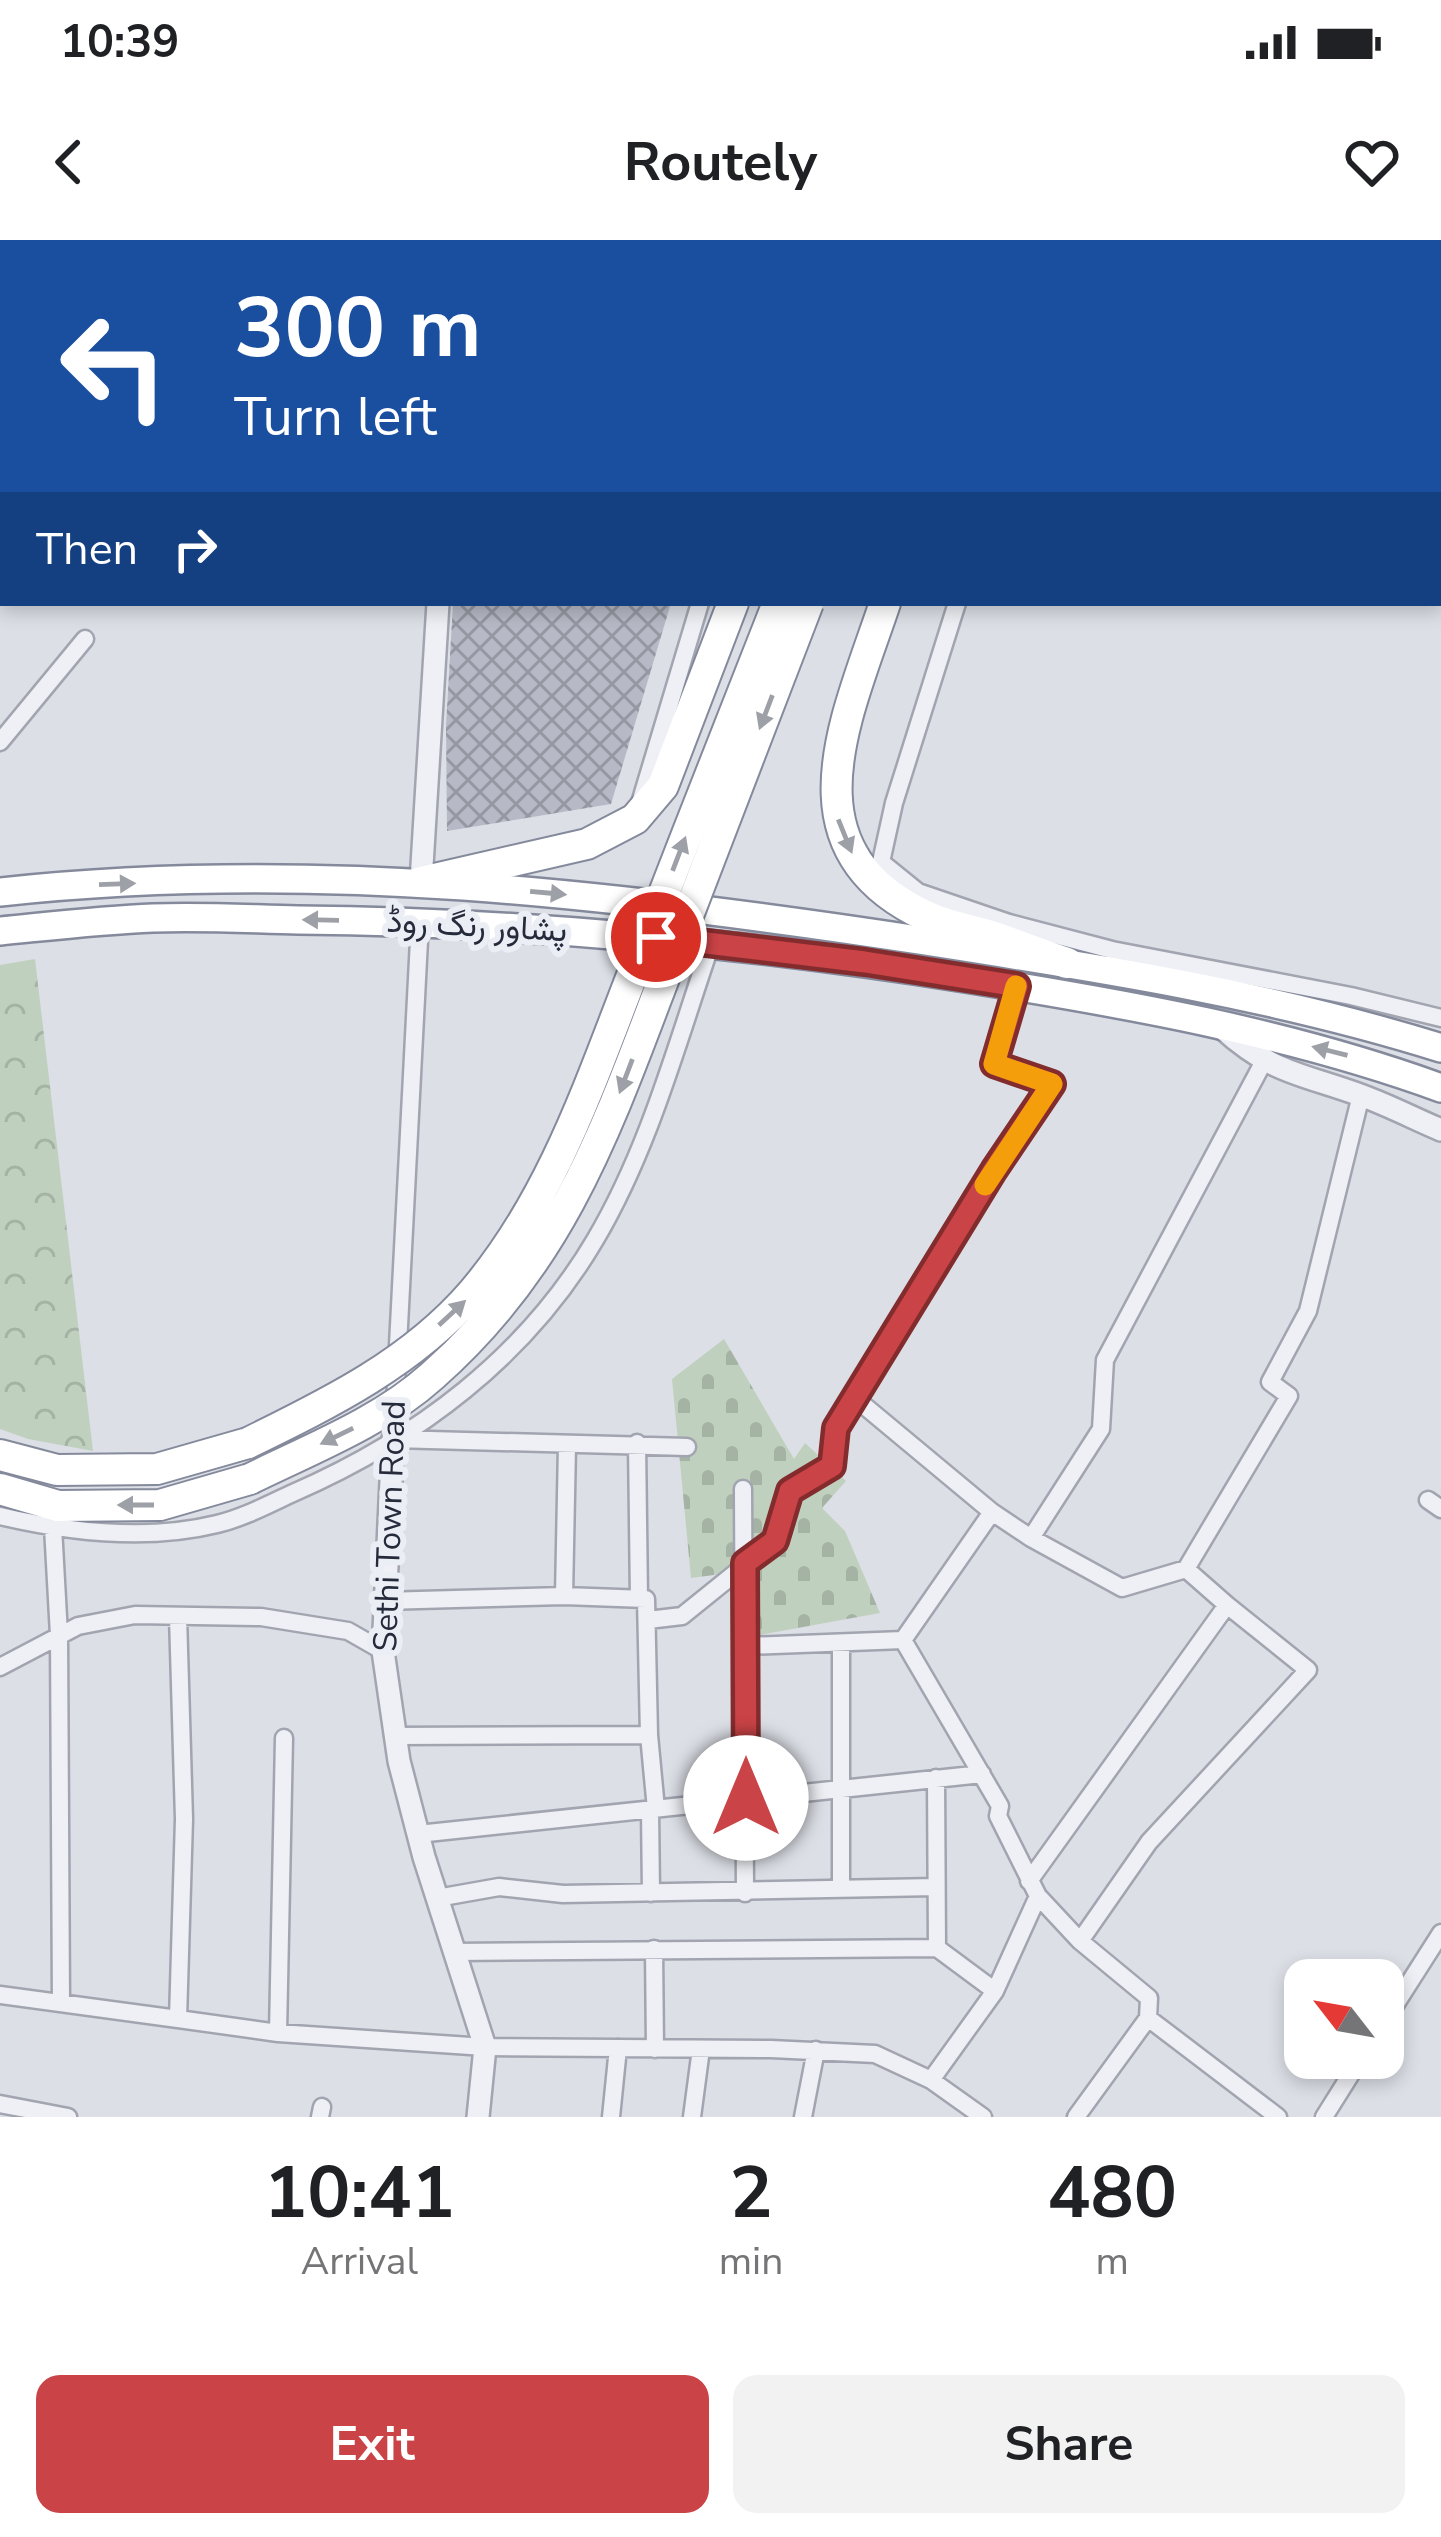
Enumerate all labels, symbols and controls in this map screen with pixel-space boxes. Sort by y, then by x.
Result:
text: 10:39 [60,12,179,73]
text: Routely [624,125,817,199]
icon: back [36,129,102,195]
icon: heart [1339,129,1405,195]
text: 300 m [234,271,482,386]
icon: left [36,288,192,444]
text: Turn left [234,380,437,454]
icon: right [162,516,228,582]
text: Then [36,519,138,580]
one-way arrow [755,695,774,731]
one-way arrow [836,819,855,855]
one-way arrow [670,836,689,872]
one-way arrow [99,874,137,893]
one-way arrow [530,883,567,902]
pin [605,886,707,988]
street label: پشاور رنگ روڈ [386,899,568,953]
icon: arrive [623,904,689,970]
one-way arrow [301,910,339,930]
one-way arrow [1312,1041,1349,1060]
one-way arrow [615,1059,634,1095]
one-way arrow [437,1299,466,1327]
street label: Sethi Town Road [363,1400,417,1652]
one-way arrow [320,1425,354,1445]
one-way arrow [116,1495,154,1515]
position arrow [683,1735,809,1861]
north arrow [1284,1959,1404,2079]
map controls [1284,1959,1404,2079]
text: 10:41 [264,2144,455,2242]
text: 2 [729,2144,773,2242]
text: 480 [1047,2144,1177,2242]
text: Arrival [301,2235,418,2288]
text: min [719,2235,783,2288]
text: m [1095,2235,1129,2288]
button: Exit [36,2375,709,2513]
button: Share [733,2375,1405,2513]

